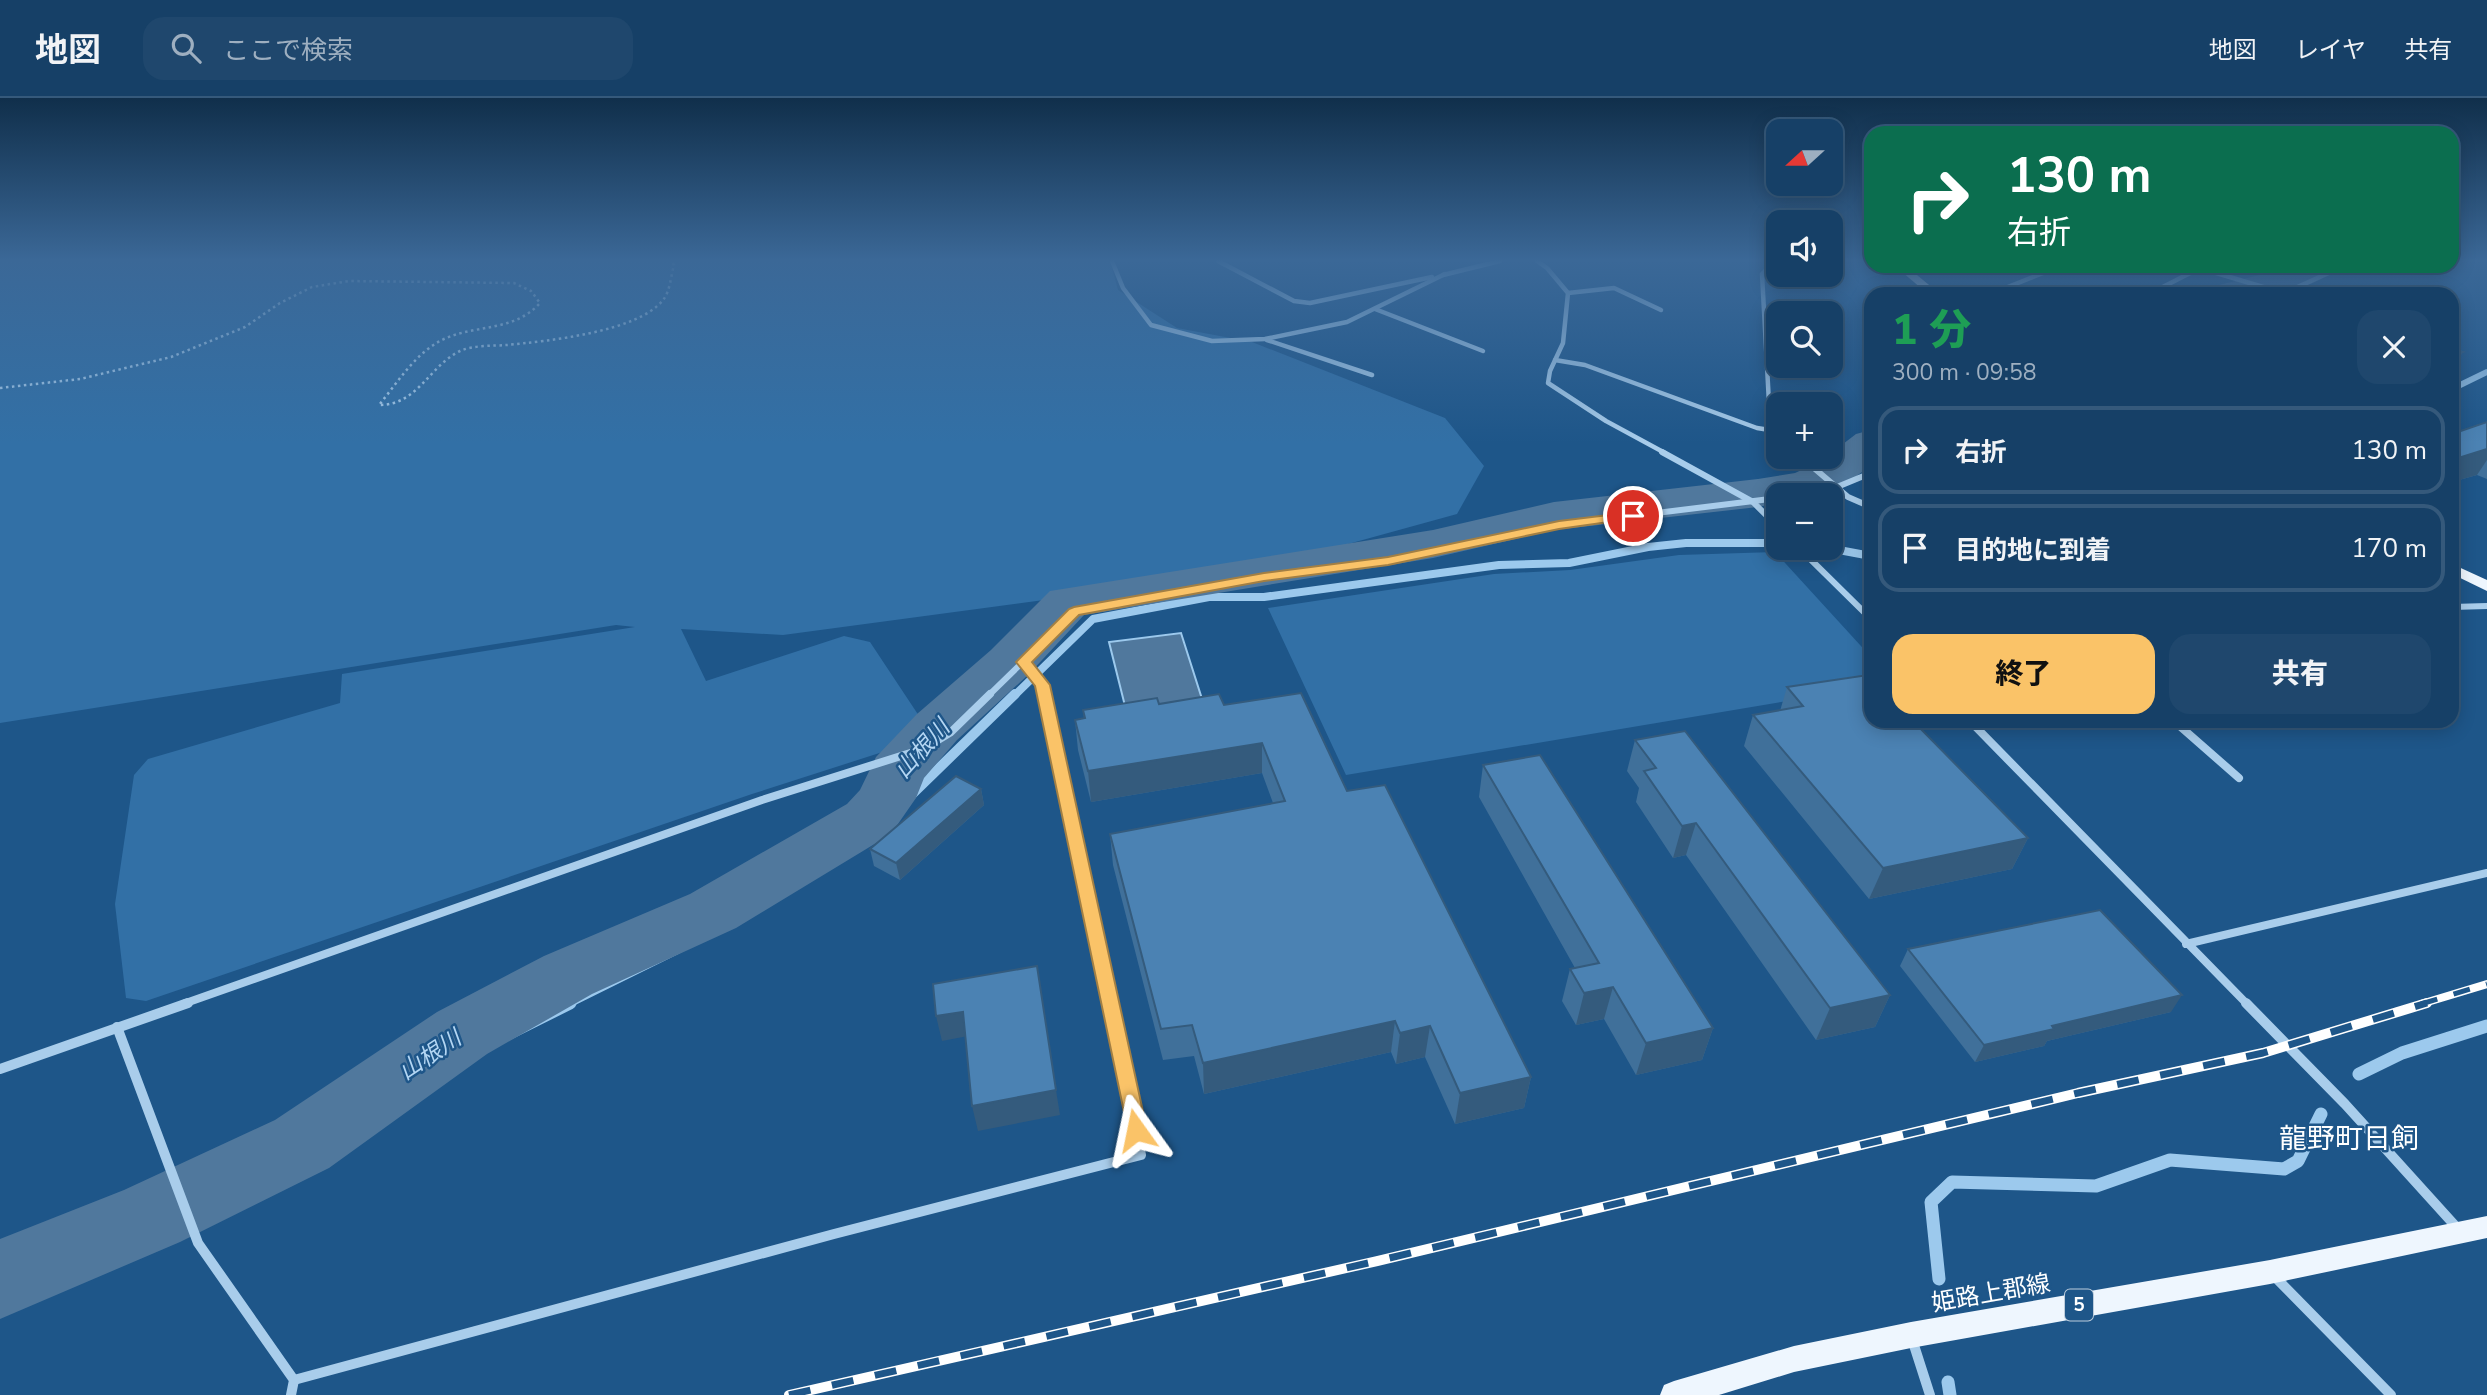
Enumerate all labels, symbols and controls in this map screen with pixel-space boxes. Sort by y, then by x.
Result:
search box [143,17,633,80]
text: 地図 [35,28,101,73]
icon: search [167,29,205,67]
text: ここで検索 [223,33,353,68]
text: 地図 [2209,34,2257,66]
text: レイヤ [2295,34,2366,66]
text: 共有 [2404,34,2452,66]
north arrow [1766,119,1843,196]
map controls [1766,119,1843,560]
text: 130 m [2007,142,2151,209]
icon: right [1892,154,1983,245]
button: sound [1766,210,1843,287]
text: 右折 [2007,211,2071,254]
button: search [1766,301,1843,378]
text: 1 分 [1892,302,1971,359]
button: close [2357,310,2431,384]
text: 300 m · 09:58 [1892,357,2037,388]
button: + [1766,392,1843,469]
icon: right [1896,431,1934,469]
text: 130 m [2351,433,2427,468]
text: 右折 [1955,435,2007,470]
button: − [1766,483,1843,560]
pin [1603,486,1663,546]
icon: arrive [1614,497,1652,535]
icon: arrive [1896,529,1934,567]
text: 170 m [2351,531,2427,566]
text: 目的地に到着 [1955,533,2111,568]
button: 終了 [1892,634,2155,714]
button: 共有 [2169,634,2431,714]
water label: 山根川 [887,711,959,785]
water label: 山根川 [393,1021,470,1087]
position arrow [1099,1093,1173,1167]
district label: 龍野町日飼 [2279,1120,2419,1158]
street label: 姫路上郡線 [1929,1267,2053,1319]
road number: 5 [2065,1289,2093,1320]

